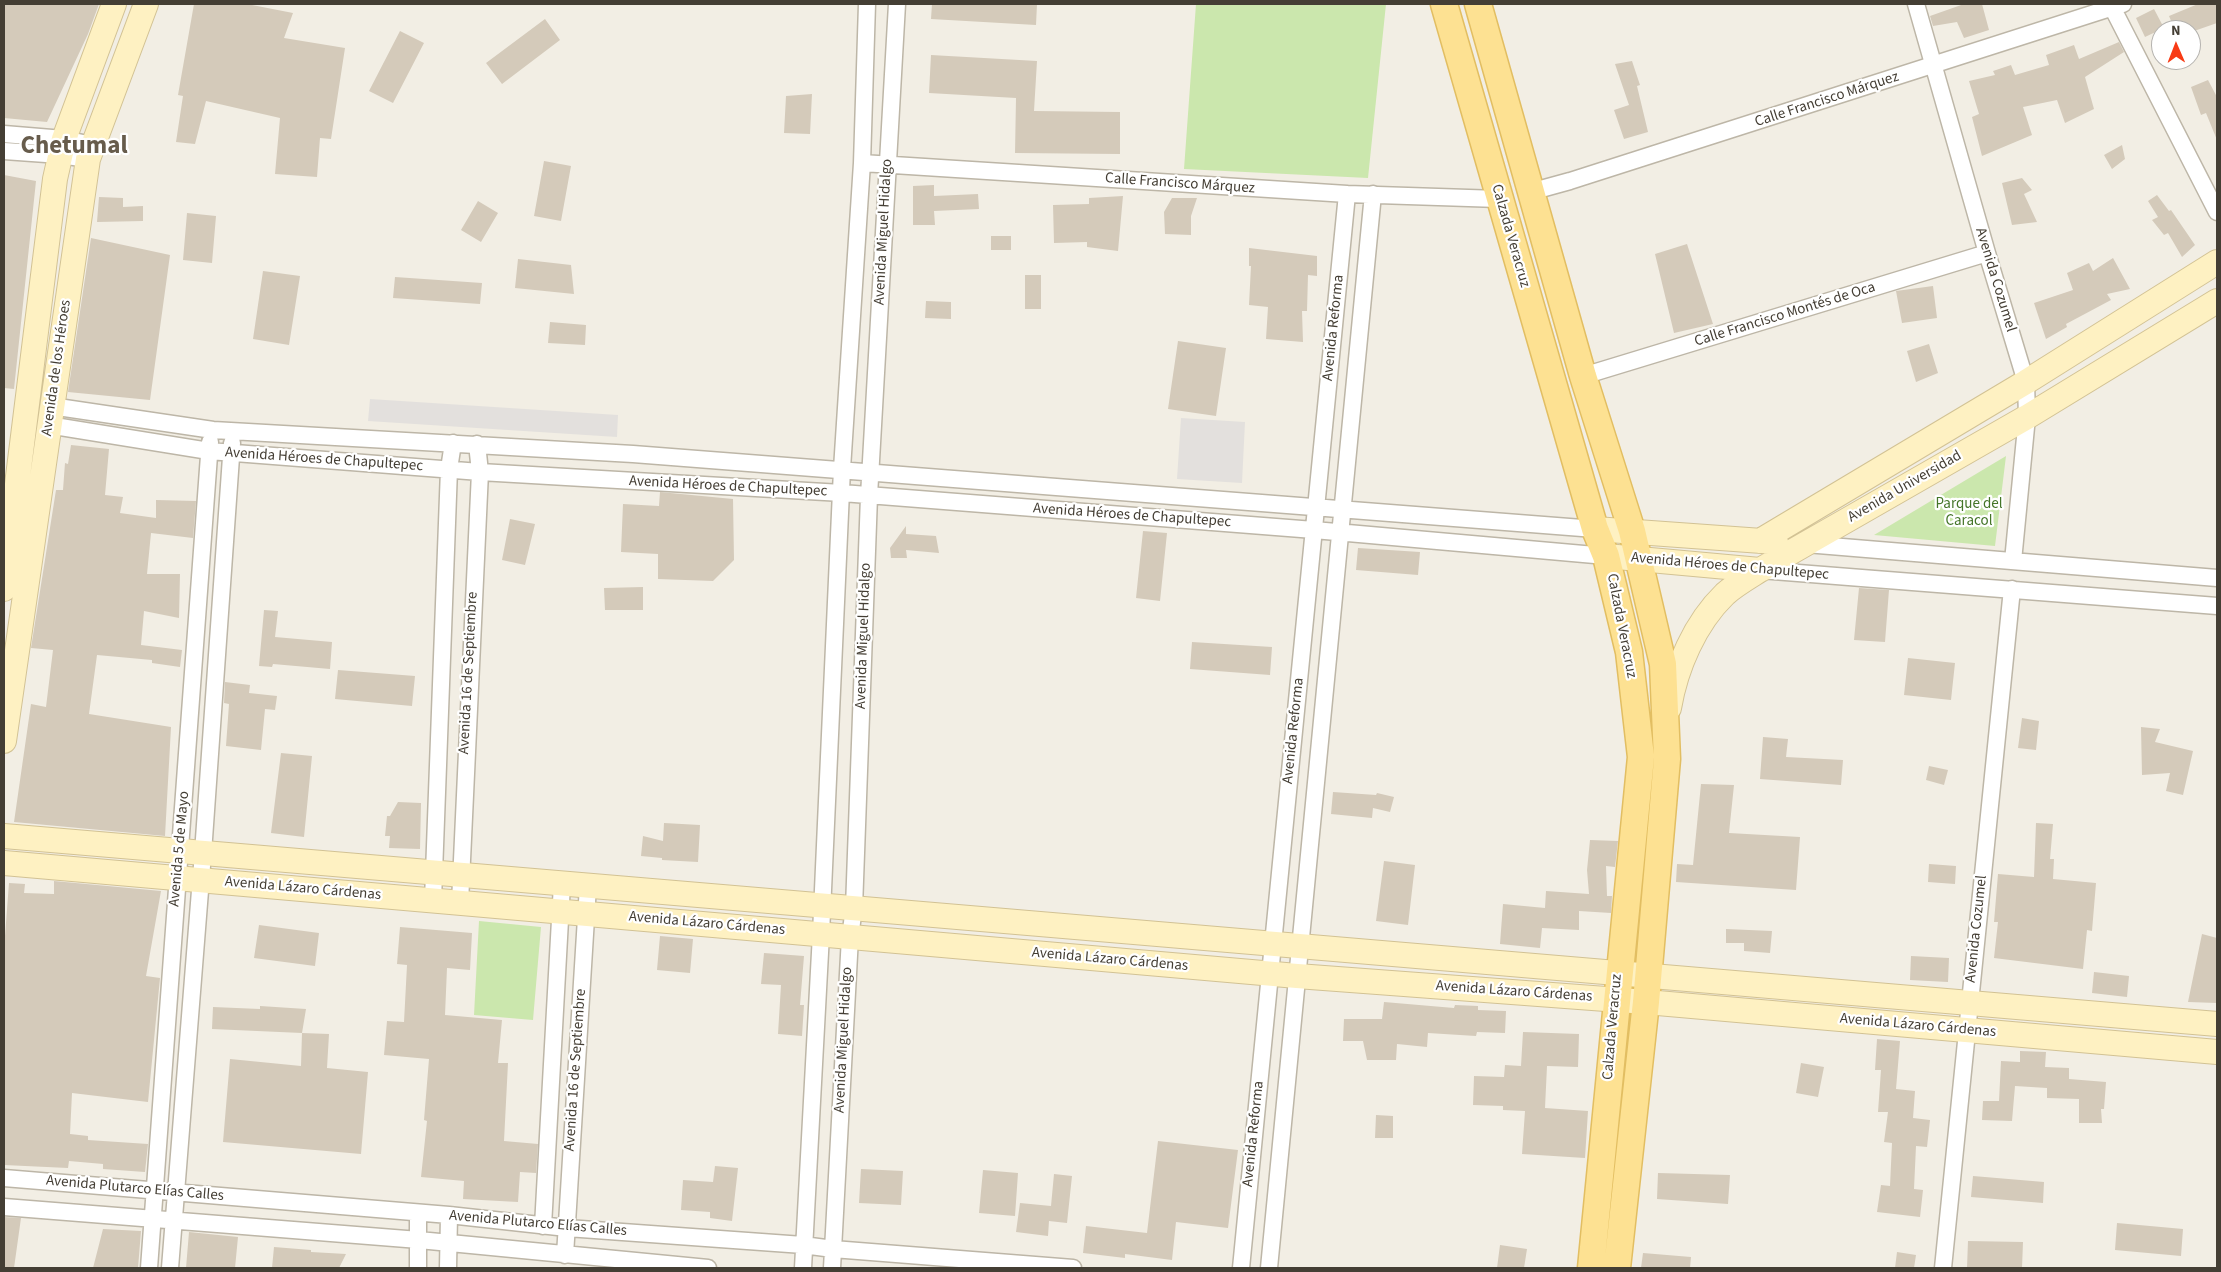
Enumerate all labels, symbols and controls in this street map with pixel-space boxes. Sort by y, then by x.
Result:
north arrow [2151,20,2201,70]
text: N [2171,21,2181,41]
street label: Calle Francisco Márquez [1753,68,1901,132]
district label: Chetumal [20,133,128,163]
street label: Avenida Miguel Hidalgo [871,158,897,306]
street label: Calle Francisco Márquez [1104,170,1256,198]
street label: Calzada Veracruz [1487,182,1533,290]
street label: Avenida Cozumel [1971,226,2019,334]
street label: Avenida Reforma [1319,274,1349,382]
street label: Calle Francisco Montés de Oca [1692,279,1878,351]
street label: Avenida de los Héroes [39,299,75,437]
street label: Avenida Héroes de Chapultepec [224,444,424,476]
street label: Avenida Universidad [1845,447,1965,527]
street label: Avenida Héroes de Chapultepec [628,473,828,501]
park label: Parque del Caracol [1936,496,2002,531]
street label: Avenida Héroes de Chapultepec [1032,500,1232,532]
street label: Avenida Héroes de Chapultepec [1630,549,1830,585]
street label: Avenida Miguel Hidalgo [852,563,876,709]
street label: Calzada Veracruz [1602,572,1640,680]
street label: Avenida 16 de Septiembre [456,591,482,755]
street label: Avenida Reforma [1279,677,1309,785]
street label: Avenida 5 de Mayo [166,790,194,908]
street label: Avenida Lázaro Cárdenas [224,873,382,905]
street label: Avenida Cozumel [1962,874,1992,984]
street label: Avenida Lázaro Cárdenas [628,908,786,940]
street label: Avenida Lázaro Cárdenas [1031,944,1189,976]
street label: Avenida Miguel Hidalgo [831,966,857,1114]
street label: Calzada Veracruz [1599,973,1627,1081]
street label: Avenida Lázaro Cárdenas [1435,978,1593,1006]
street label: Avenida 16 de Septiembre [561,988,591,1152]
street label: Avenida Lázaro Cárdenas [1839,1010,1997,1042]
street label: Avenida Reforma [1239,1080,1269,1188]
street label: Avenida Plutarco Elías Calles [45,1172,225,1206]
street label: Avenida Plutarco Elías Calles [448,1207,628,1241]

